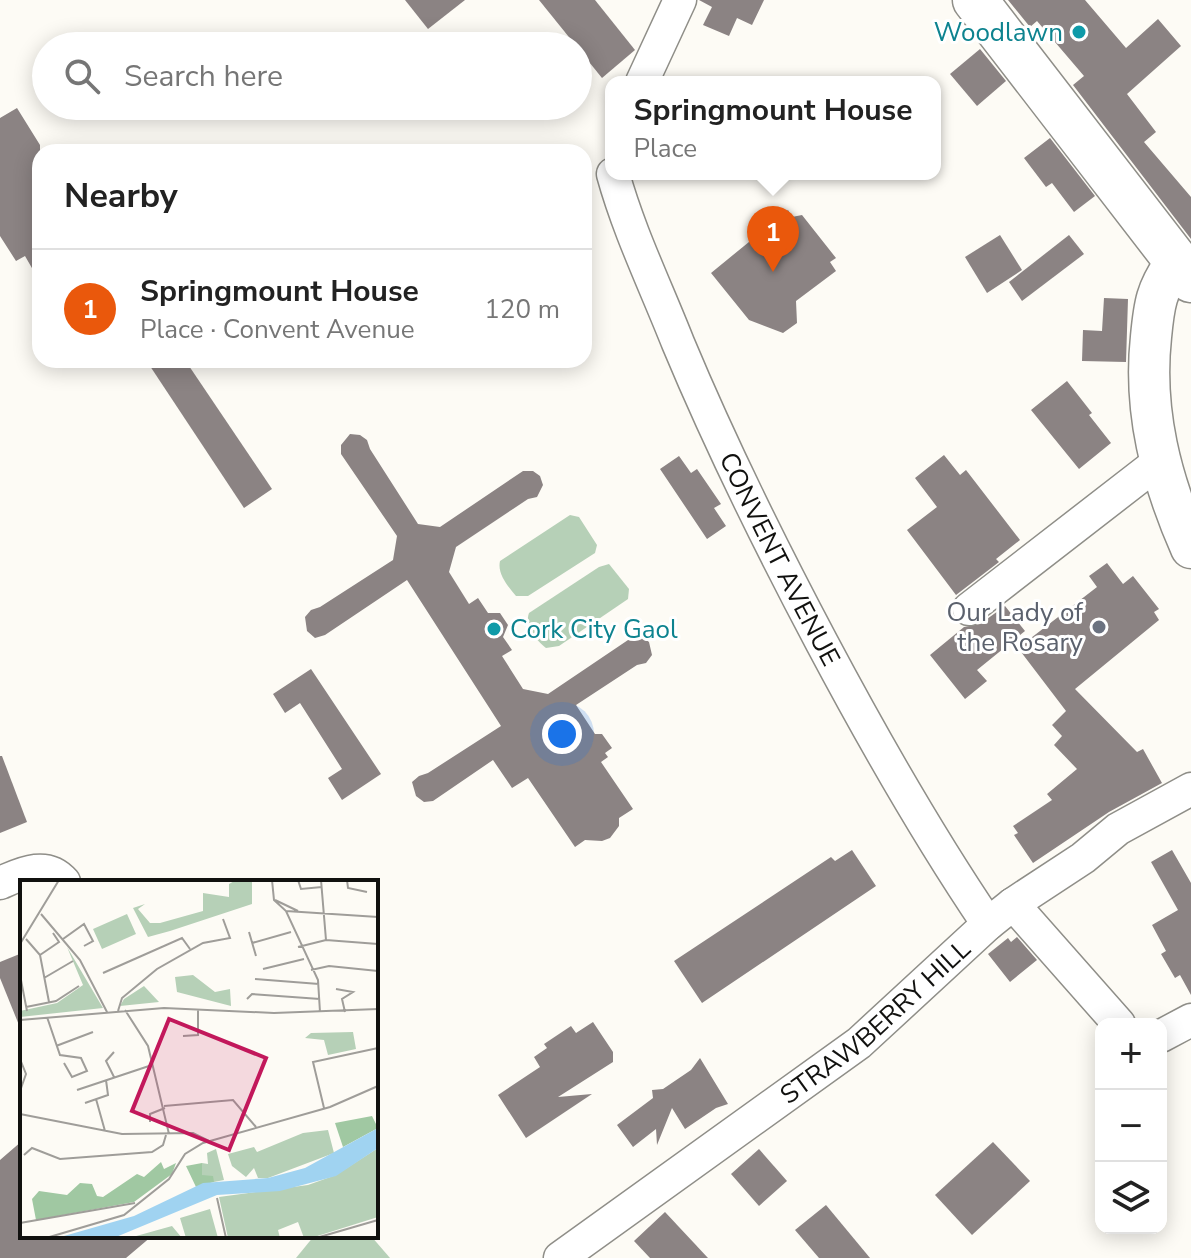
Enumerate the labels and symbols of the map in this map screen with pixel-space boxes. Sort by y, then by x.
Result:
place label: Woodlawn [934,15,1063,50]
marker: Woodlawn [1070,23,1088,41]
pin: 1 [747,206,799,272]
street label: CONVENT AVENUE [711,447,848,672]
place label: Our Lady of the Rosary [946,595,1084,660]
place label: Cork City Gaol [510,612,678,647]
marker: Our Lady of the Rosary [1090,618,1108,636]
marker: Cork City Gaol [485,620,503,638]
your location [542,714,582,754]
inset map [20,880,378,1238]
street label: STRAWBERRY HILL [773,932,978,1112]

